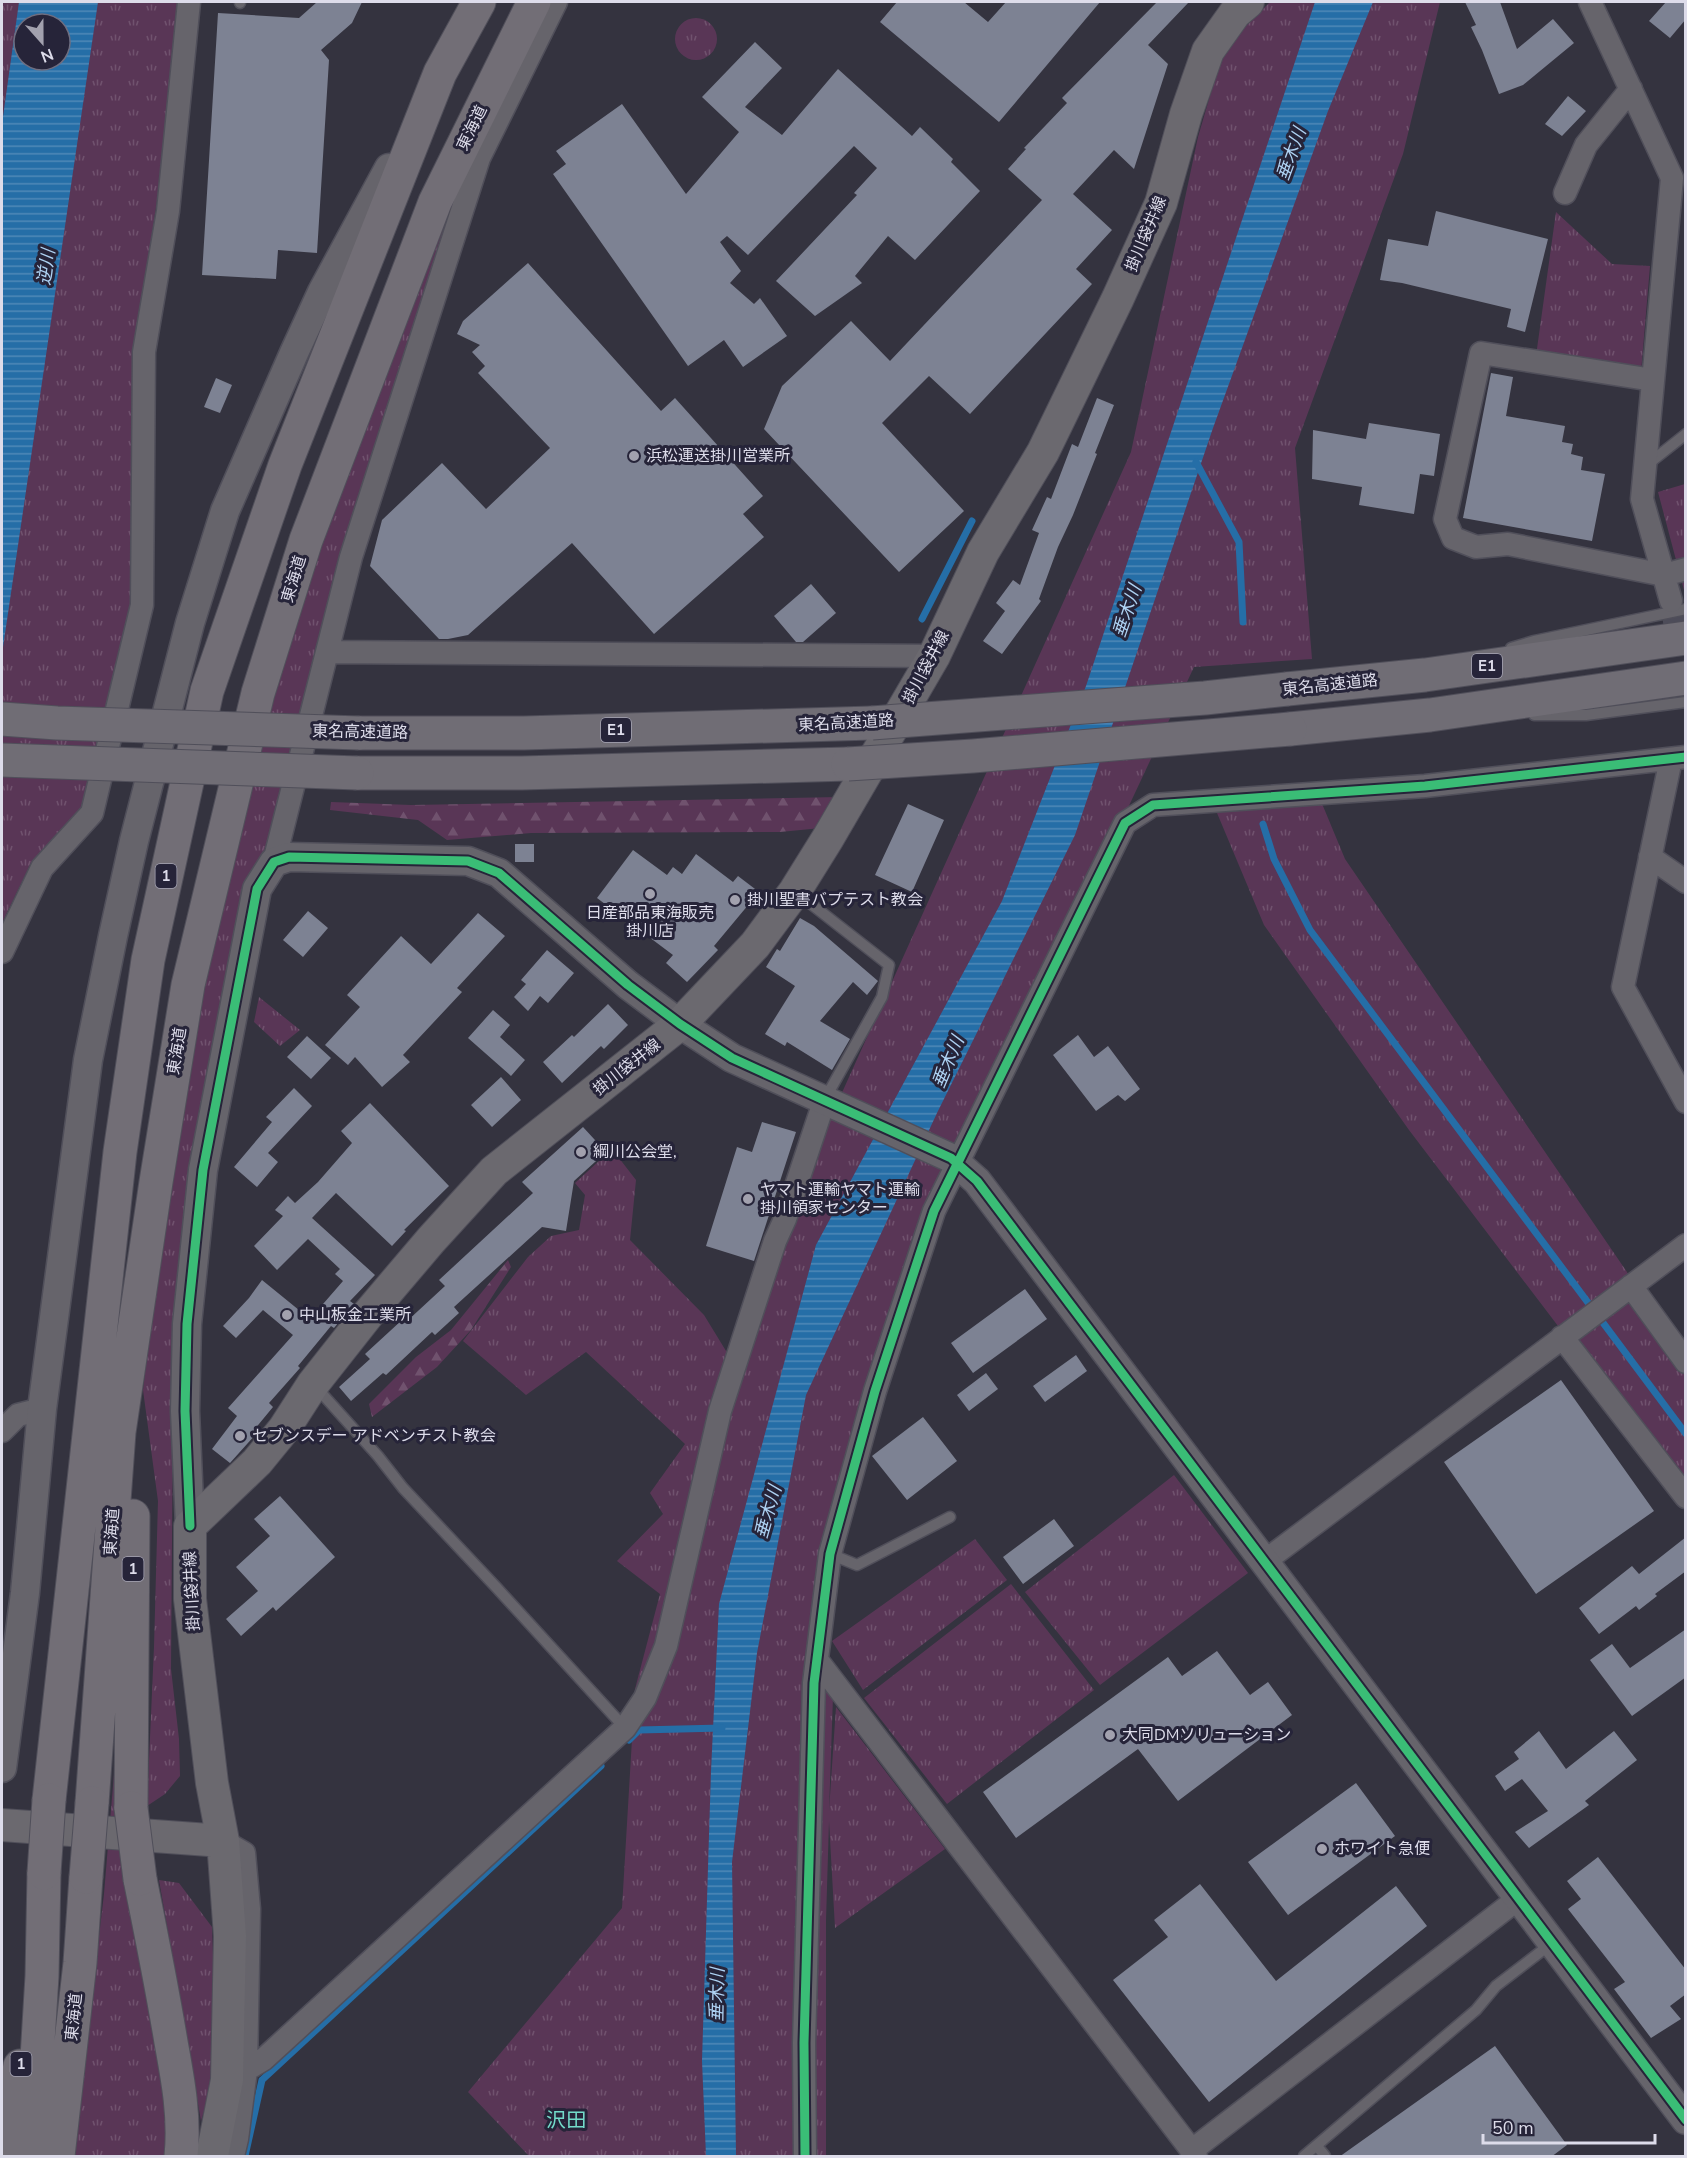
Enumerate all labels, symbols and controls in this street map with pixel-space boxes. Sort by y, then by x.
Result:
north arrow [12,12,72,72]
text: N [37,43,57,67]
street label: 東海道 [452,102,492,154]
water label: 垂木川 [1270,123,1312,183]
street label: 掛川袋井線 [1120,193,1172,275]
water label: 逆川 [32,246,61,286]
place label: 浜松運送掛川営業所 [646,445,790,467]
marker: 浜松運送掛川営業所 [627,449,641,463]
street label: 東海道 [276,553,312,605]
water label: 垂木川 [1107,580,1148,640]
street label: 掛川袋井線 [898,627,954,707]
road number: E1 [1472,654,1502,678]
street label: 東名高速道路 [1281,669,1379,701]
street label: 東名高速道路 [797,710,895,736]
road number: E1 [601,718,631,742]
street label: 東名高速道路 [312,720,408,744]
road number: 1 [156,864,176,888]
marker: 日産部品東海販売 掛川店 [643,887,657,901]
place label: 掛川聖書バプテスト教会 [747,889,923,911]
marker: 掛川聖書バプテスト教会 [728,893,742,907]
place label: 日産部品東海販売 掛川店 [586,902,714,942]
street label: 東海道 [162,1026,192,1076]
water label: 垂木川 [926,1031,970,1092]
street label: 掛川袋井線 [589,1034,665,1100]
place label: 綱川公会堂, [593,1141,677,1163]
marker: 綱川公会堂, [574,1145,588,1159]
place label: ヤマト運輸ヤマト運輸 掛川領家センター [760,1179,920,1219]
marker: ヤマト運輸ヤマト運輸 掛川領家センター [741,1192,755,1206]
place label: 中山板金工業所 [299,1304,411,1326]
marker: 中山板金工業所 [280,1308,294,1322]
place label: セブンスデー アドベンチスト教会 [252,1425,496,1447]
marker: セブンスデー アドベンチスト教会 [233,1429,247,1443]
water label: 垂木川 [749,1481,788,1541]
street label: 東海道 [99,1507,125,1557]
street label: 掛川袋井線 [179,1550,205,1632]
road number: 1 [122,1557,144,1581]
place label: 大同DMソリューション [1122,1724,1291,1746]
marker: 大同DMソリューション [1103,1728,1117,1742]
place label: ホワイト急便 [1334,1838,1430,1860]
marker: ホワイト急便 [1315,1842,1329,1856]
water label: 垂木川 [705,1966,730,2022]
street label: 東海道 [61,1992,87,2042]
road number: 1 [10,2052,32,2076]
district label: 沢田 [546,2107,586,2134]
scale bar [1483,2107,1656,2145]
text: 50 m [1492,2116,1534,2140]

